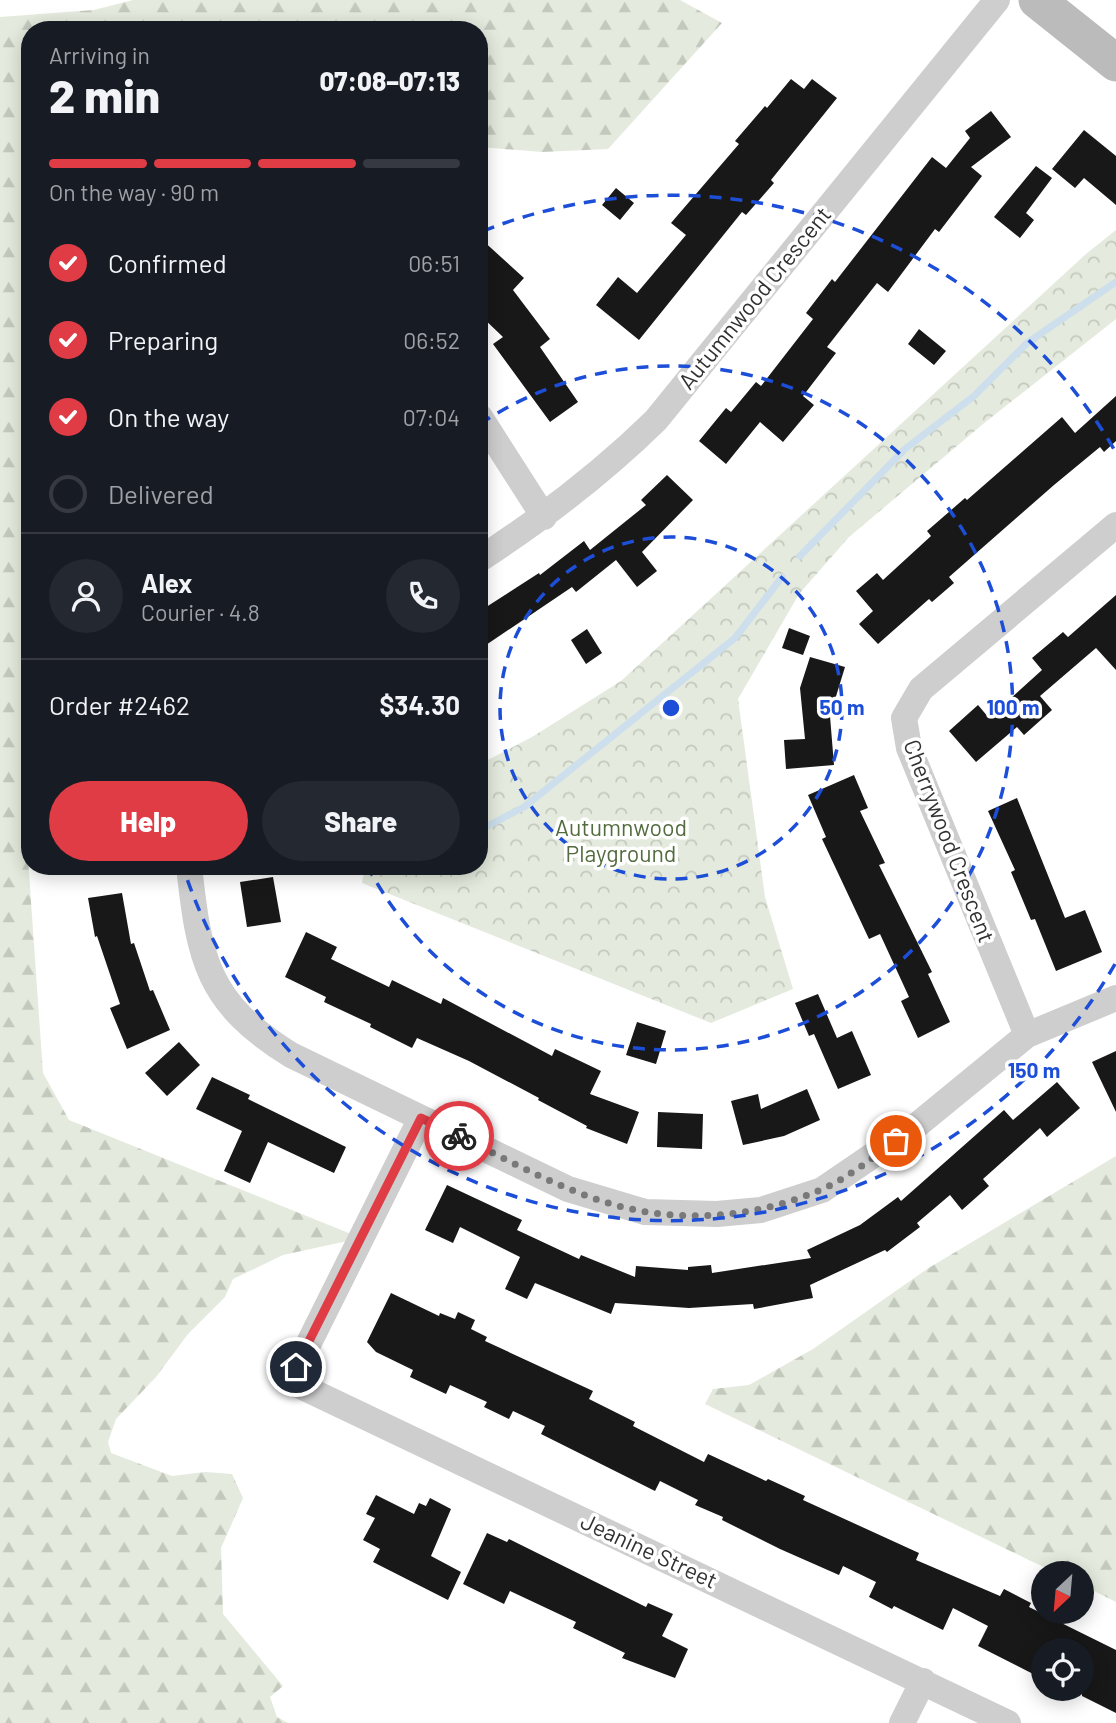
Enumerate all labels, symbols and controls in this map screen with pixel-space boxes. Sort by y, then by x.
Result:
text: Arriving in [49,41,150,69]
text: 07:08–07:13 [319,65,460,96]
text: 2 min [49,67,160,122]
text: On the way · 90 m [49,178,219,206]
street label: Autumnwood Crescent [672,200,836,394]
icon: check [49,244,87,282]
text: Confirmed [108,247,227,278]
text: 06:51 [408,249,460,277]
icon: check [49,321,87,359]
text: Preparing [108,324,218,355]
text: 06:52 [403,326,460,354]
icon: check [49,398,87,436]
text: On the way [108,401,229,432]
text: 07:04 [403,403,460,431]
text: Delivered [108,478,214,509]
button: person [49,559,123,633]
button: phone [386,559,460,633]
text: Alex [141,567,192,598]
text: Courier · 4.8 [141,598,260,626]
text: Order #2462 [49,689,190,720]
text: $34.30 [379,689,460,720]
text: 50 m [819,694,865,719]
text: 100 m [986,694,1040,719]
centre of rings [659,696,683,720]
street label: Cherrywood Crescent [898,735,1002,946]
button: Help [49,781,248,861]
button: Share [262,781,460,861]
park label: Autumnwood Playground [555,813,687,867]
text: 150 m [1008,1057,1060,1082]
courier [424,1101,494,1171]
pin [866,1111,926,1171]
icon: bike [440,1117,478,1155]
icon: bag [877,1122,915,1160]
pin [266,1337,326,1397]
icon: home [277,1348,315,1386]
street label: Jeanine Street [577,1506,722,1594]
north arrow [1031,1561,1094,1624]
map controls [1031,1561,1094,1701]
button: locate [1031,1638,1094,1701]

